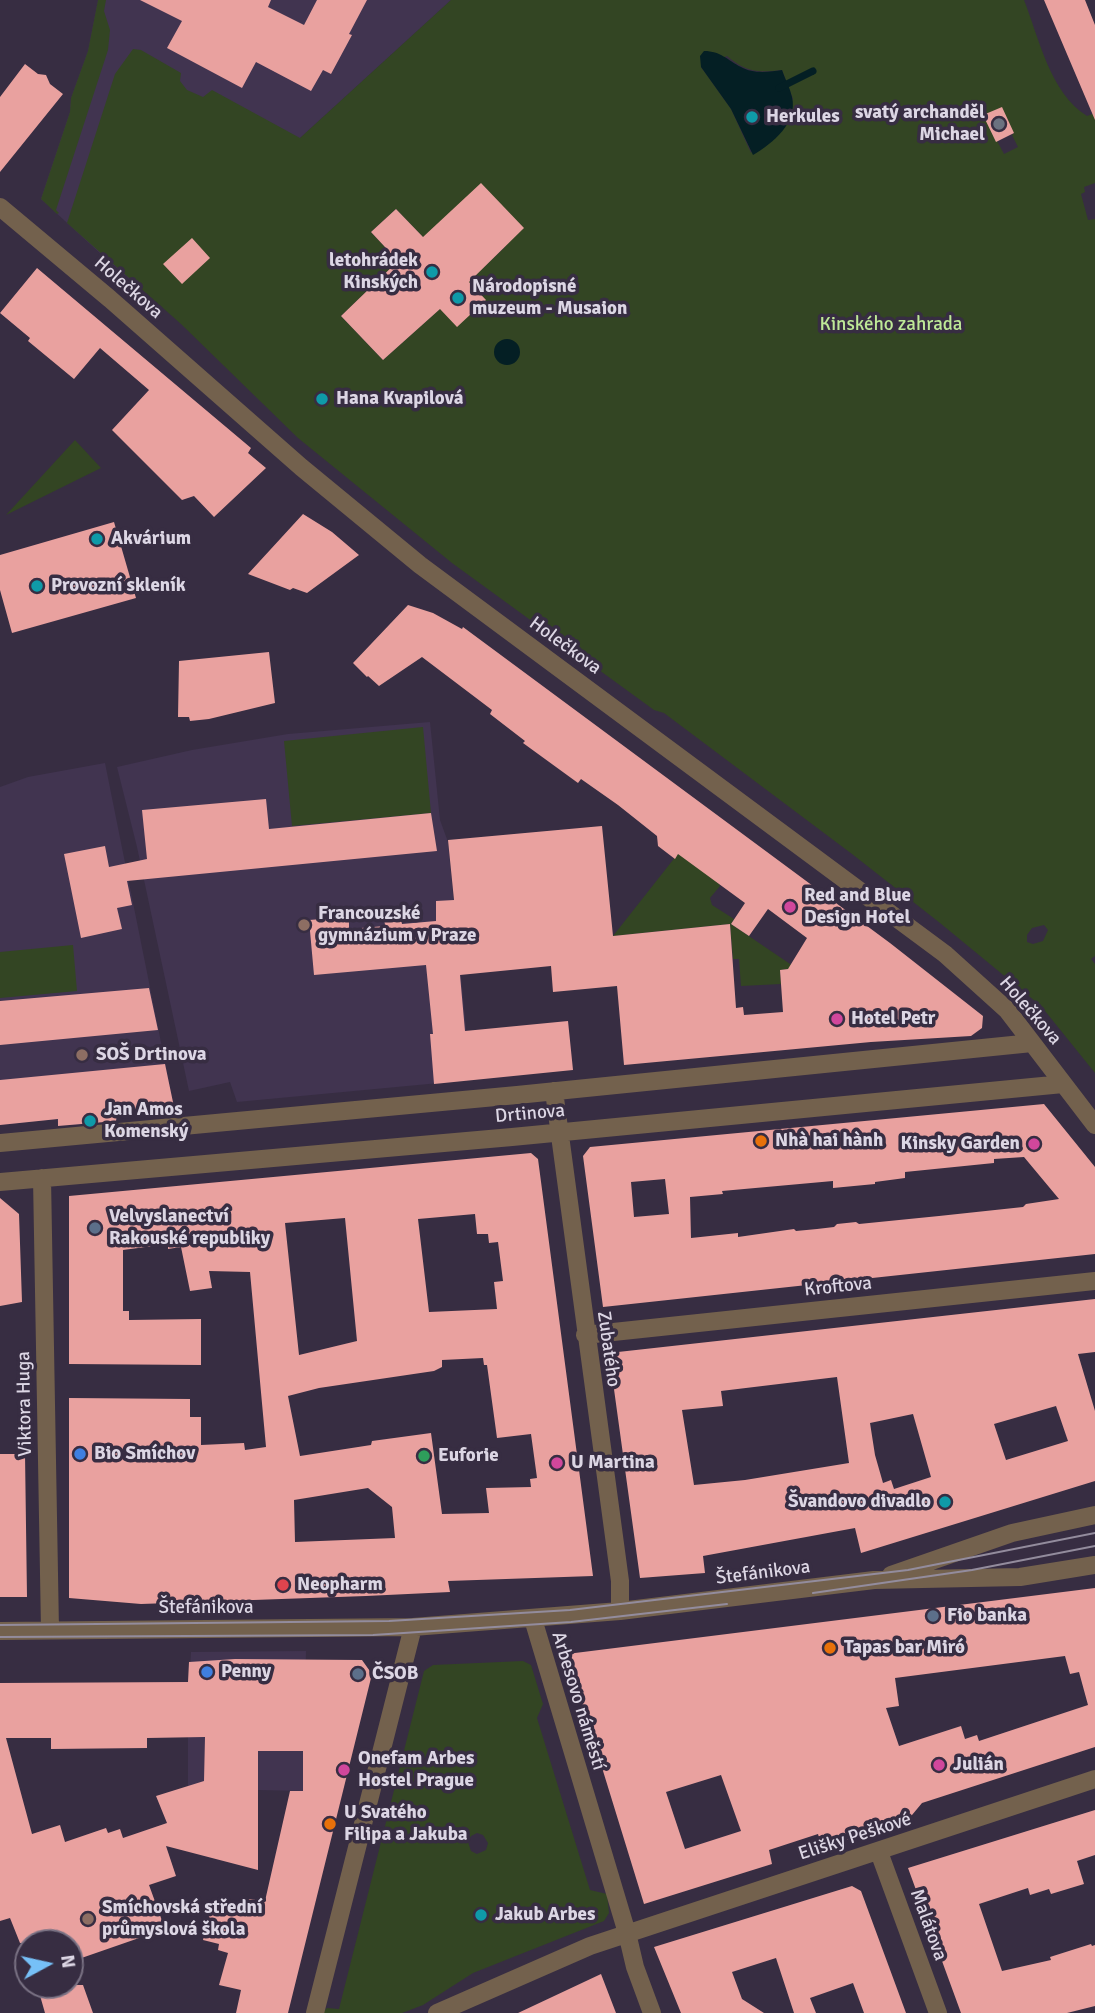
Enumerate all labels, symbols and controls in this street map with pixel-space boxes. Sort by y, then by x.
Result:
place label: svatý archanděl Michael [855,102,985,146]
place label: Herkules [766,106,840,128]
marker: Herkules [744,109,760,125]
marker: svatý archanděl Michael [991,116,1007,132]
place label: letohrádek Kinských [329,250,418,294]
street label: Holečkova [89,252,167,324]
marker: letohrádek Kinských [424,264,440,280]
place label: Národopisné muzeum - Musaion [472,276,627,320]
marker: Národopisné muzeum - Musaion [450,290,466,306]
park label: Kinského zahrada [820,314,962,336]
place label: Hana Kvapilová [336,388,463,410]
marker: Hana Kvapilová [314,391,330,407]
place label: Akvárium [111,528,191,550]
marker: Akvárium [89,531,105,547]
place label: Provozní skleník [51,575,186,597]
marker: Provozní skleník [29,578,45,594]
street label: Holečkova [524,612,606,680]
place label: Red and Blue Design Hotel [804,885,911,929]
marker: Red and Blue Design Hotel [782,899,798,915]
place label: Francouzské gymnázium v Praze [318,903,476,947]
marker: Francouzské gymnázium v Praze [296,917,312,933]
street label: Holečkova [994,972,1066,1050]
place label: Hotel Petr [851,1008,935,1030]
marker: Hotel Petr [829,1011,845,1027]
place label: SOŠ Drtinova [96,1044,207,1066]
marker: SOŠ Drtinova [74,1047,90,1063]
place label: Jan Amos Komenský [104,1099,188,1143]
street label: Drtinova [494,1100,566,1128]
marker: Jan Amos Komenský [82,1113,98,1129]
place label: Nhà hai hành [775,1130,883,1152]
marker: Nhà hai hành [753,1133,769,1149]
place label: Kinsky Garden [901,1133,1020,1155]
marker: Kinsky Garden [1026,1136,1042,1152]
place label: Velvyslanectví Rakouské republiky [109,1206,270,1250]
marker: Velvyslanectví Rakouské republiky [87,1220,103,1236]
street label: Kroftova [803,1272,873,1302]
street label: Zubatého [591,1310,625,1388]
street label: Viktora Huga [13,1351,37,1457]
place label: Bio Smíchov [94,1443,195,1465]
place label: Euforie [438,1445,499,1467]
marker: Bio Smíchov [72,1446,88,1462]
marker: Euforie [416,1448,432,1464]
place label: U Martina [571,1452,655,1474]
marker: U Martina [549,1455,565,1471]
place label: Švandovo divadlo [788,1491,931,1513]
marker: Švandovo divadlo [937,1494,953,1510]
street label: Štefánikova [714,1556,812,1590]
place label: Neopharm [297,1574,383,1596]
marker: Neopharm [275,1577,291,1593]
street label: Štefánikova [158,1597,254,1619]
place label: Fio banka [947,1605,1027,1627]
marker: Fio banka [925,1608,941,1624]
street label: Arbesovo náměstí [546,1629,610,1773]
place label: Tapas bar Miró [844,1637,965,1659]
marker: Tapas bar Miró [822,1640,838,1656]
place label: Penny [221,1661,271,1683]
place label: ČSOB [372,1663,418,1685]
marker: Penny [199,1664,215,1680]
marker: ČSOB [350,1666,366,1682]
place label: Onefam Arbes Hostel Prague [358,1748,474,1792]
place label: Julián [953,1754,1004,1776]
marker: Julián [931,1757,947,1773]
marker: Onefam Arbes Hostel Prague [336,1762,352,1778]
place label: U Svatého Filipa a Jakuba [344,1802,468,1846]
street label: Elišky Peškové [796,1808,914,1866]
marker: U Svatého Filipa a Jakuba [322,1816,338,1832]
street label: Malátova [905,1886,951,1964]
place label: Smíchovská střední průmyslová škola [102,1897,263,1941]
place label: Jakub Arbes [495,1904,595,1926]
marker: Jakub Arbes [473,1907,489,1923]
marker: Smíchovská střední průmyslová škola [80,1911,96,1927]
north arrow [14,1929,84,1999]
text: N [55,1953,81,1970]

